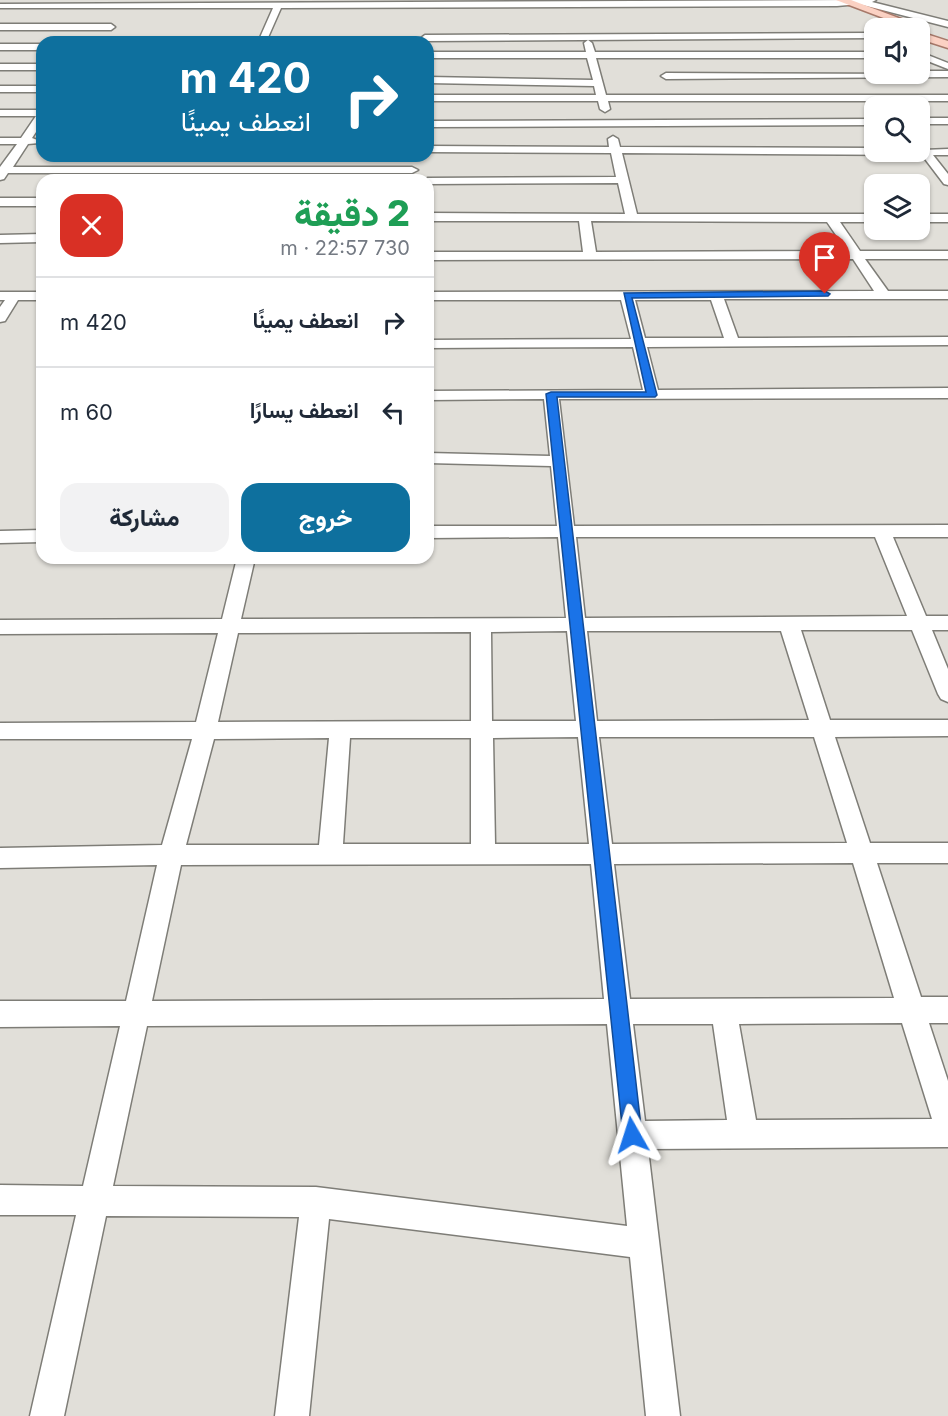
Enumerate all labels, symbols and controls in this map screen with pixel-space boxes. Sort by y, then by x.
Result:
map controls [864,18,930,240]
button: sound [864,18,930,84]
text: 420 m [180,52,311,103]
icon: right [332,60,410,138]
button: search [864,96,930,162]
text: انعطف يمينًا [181,105,311,138]
button: layers [864,174,930,240]
text: 2 دقيقة [294,191,410,235]
button: close [60,194,123,257]
pin [799,232,850,294]
text: 730 m · 22:57 [280,236,410,260]
icon: arrive [808,241,841,274]
icon: right [377,306,410,339]
text: انعطف يمينًا [252,307,359,333]
text: 420 m [60,309,127,335]
icon: left [377,396,410,429]
text: انعطف يسارًا [250,397,359,423]
text: 60 m [60,399,113,425]
button: مشاركة [60,483,229,552]
button: خروج [241,483,410,552]
position arrow [600,1103,664,1167]

